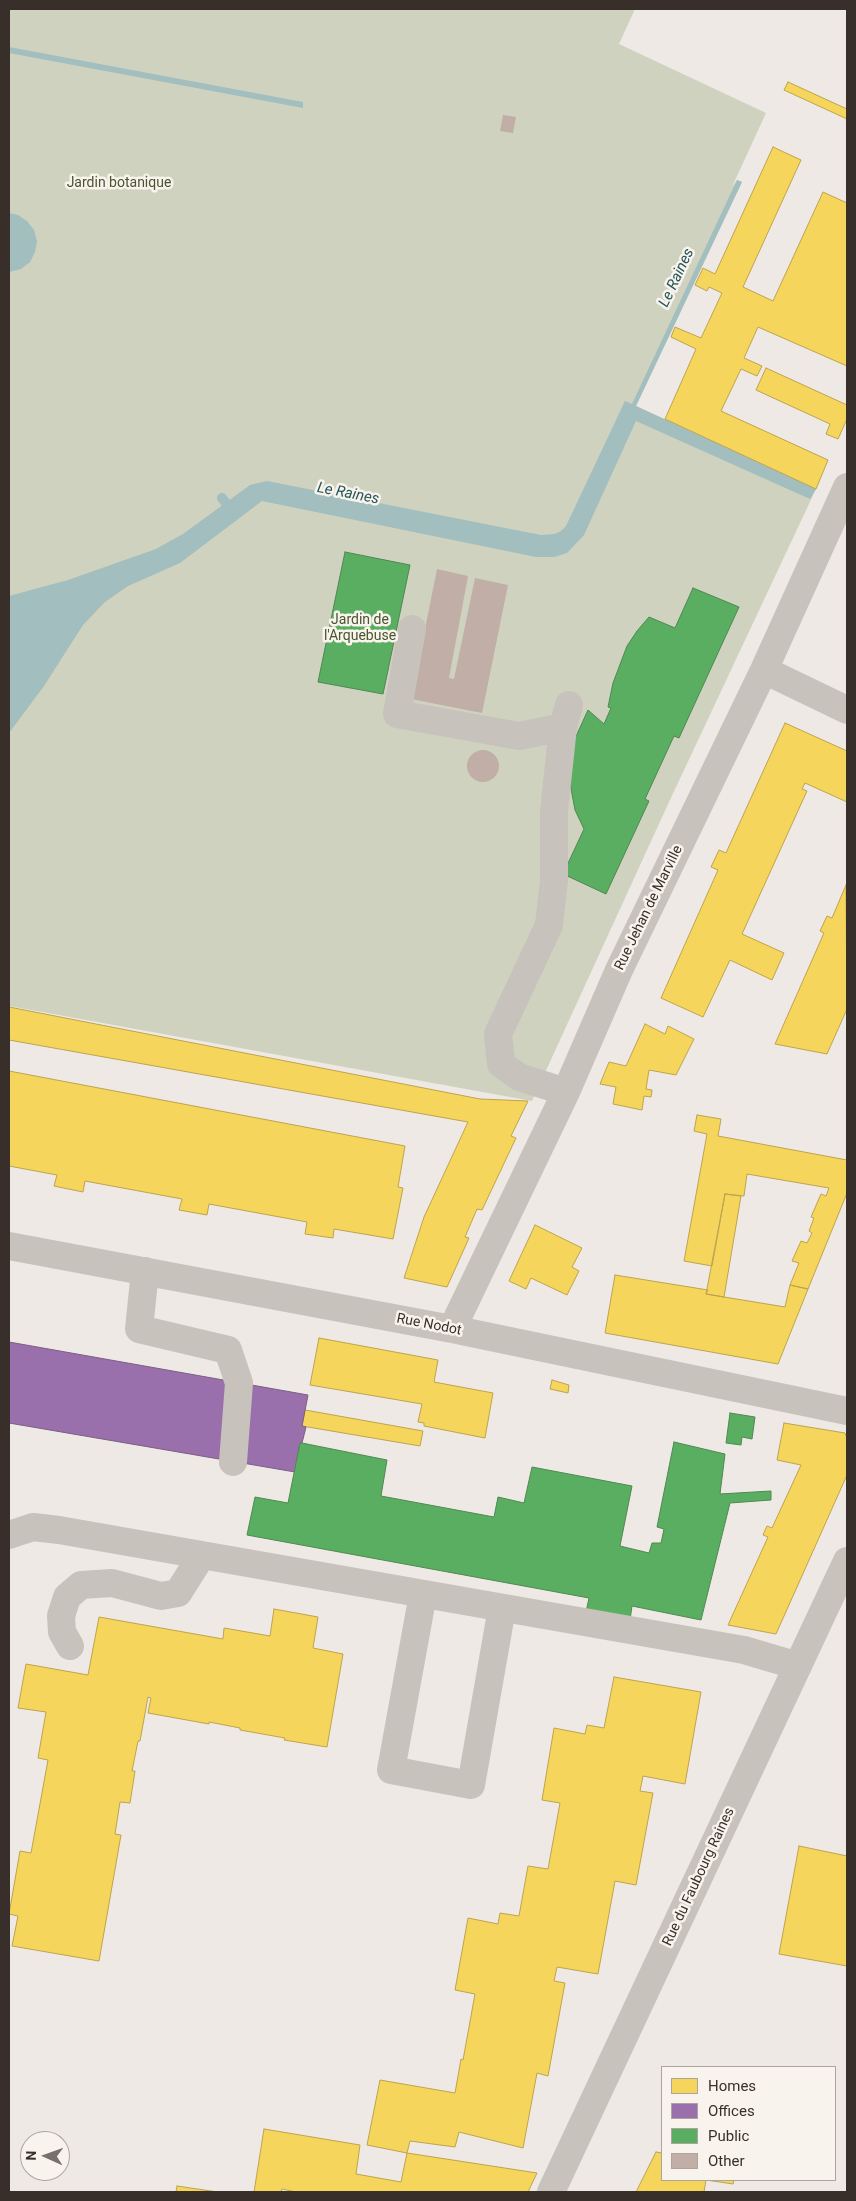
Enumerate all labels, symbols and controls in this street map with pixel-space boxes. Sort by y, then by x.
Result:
park label: Jardin botanique [67,175,171,191]
water label: Le Raines [656,246,698,310]
water label: Le Raines [315,479,381,509]
park label: Jardin de l'Arquebuse [324,612,396,644]
street label: Rue Jehan de Marville [611,843,687,973]
street label: Rue Nodot [395,1310,463,1340]
street label: Rue du Faubourg Raines [660,1805,738,1949]
legend [661,2066,836,2181]
text: Homes [708,2077,756,2095]
text: Offices [708,2102,755,2120]
text: Public [708,2127,749,2145]
north arrow [20,2131,70,2181]
text: N [23,2150,39,2161]
text: Other [708,2152,745,2170]

